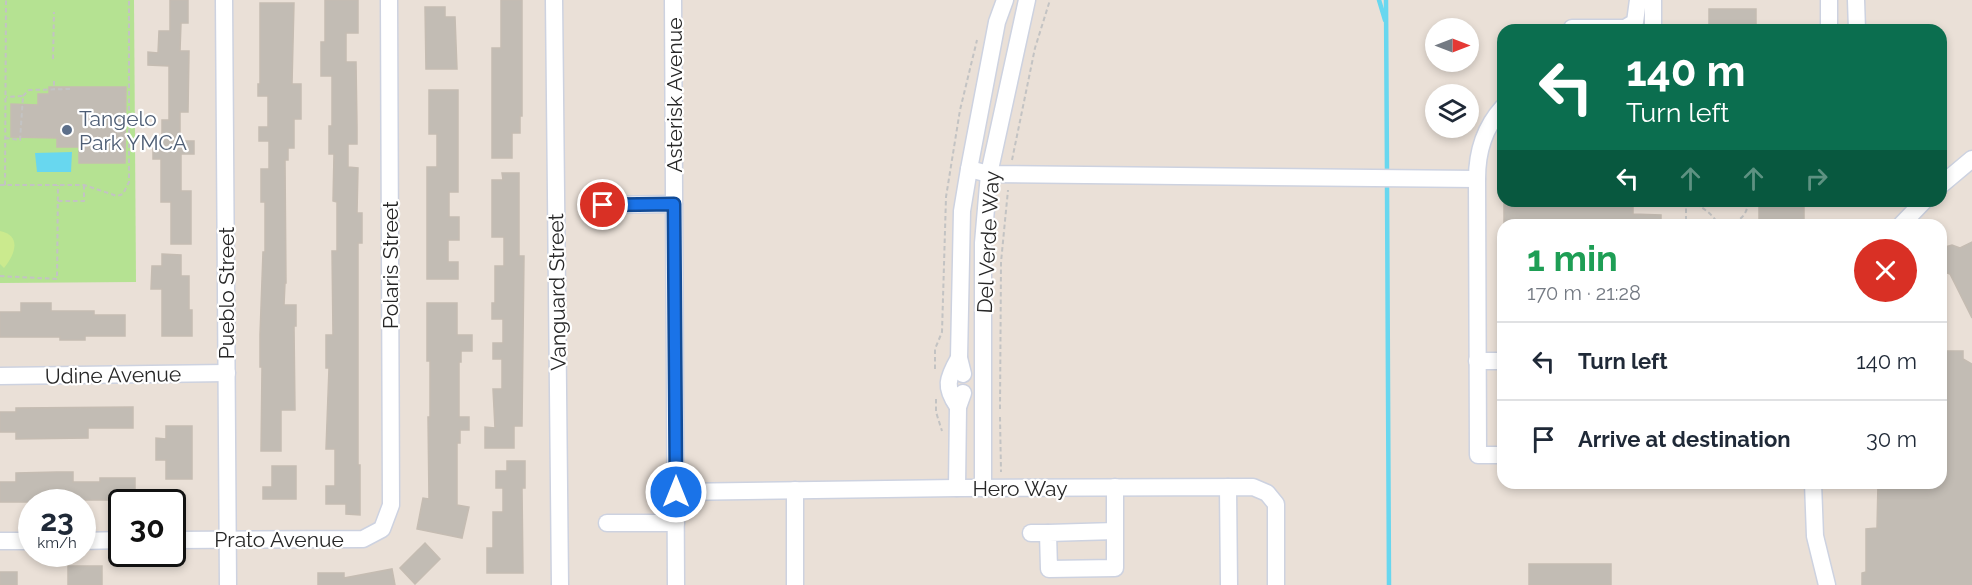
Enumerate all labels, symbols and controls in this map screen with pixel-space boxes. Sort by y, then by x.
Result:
street label: Asterisk Avenue [662,18,687,172]
north arrow [1425,18,1479,72]
map controls [1425,18,1479,138]
text: 140 m [1626,47,1746,96]
icon: left [1527,48,1605,126]
button: layers [1425,84,1479,138]
text: Turn left [1626,97,1729,128]
place label: Tangelo Park YMCA [79,106,187,155]
marker: Tangelo Park YMCA [60,123,74,137]
icon: left [1611,162,1644,195]
icon: ahead [1674,162,1707,195]
icon: ahead [1737,162,1770,195]
icon: right [1800,162,1833,195]
street label: Del Verde Way [972,170,1004,314]
pin [577,179,628,230]
icon: arrive [586,188,619,221]
street label: Polaris Street [378,201,403,329]
street label: Vanguard Street [543,213,571,371]
street label: Pueblo Street [214,227,239,359]
text: 1 min [1527,237,1618,279]
button: close [1854,239,1917,302]
text: 170 m · 21:28 [1527,281,1641,305]
icon: left [1527,345,1560,378]
text: Turn left [1578,348,1668,374]
text: 140 m [1856,348,1917,374]
street label: Udine Avenue [45,361,181,389]
icon: arrive [1527,423,1560,456]
text: Arrive at destination [1578,426,1791,452]
text: 30 m [1866,426,1917,452]
position arrow [644,460,708,524]
street label: Hero Way [972,476,1068,501]
speed limit sign: 30 [108,489,186,567]
text: 23 [40,503,74,538]
street label: Prato Avenue [214,527,344,552]
text: km/h [37,534,77,552]

